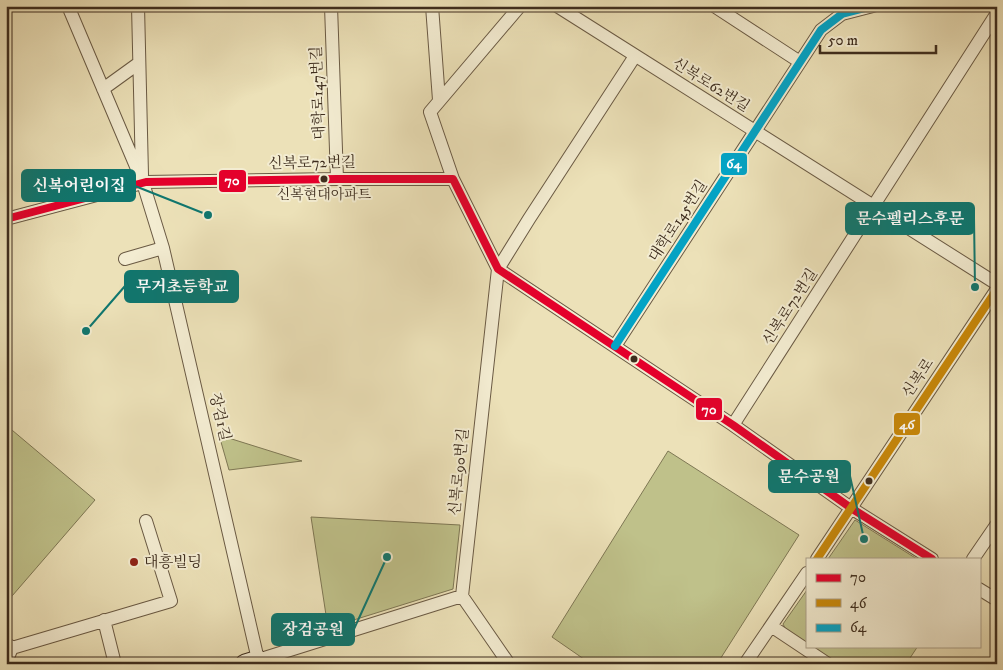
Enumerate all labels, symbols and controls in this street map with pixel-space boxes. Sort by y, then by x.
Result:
scale bar [820,22,937,54]
text: 50 m [828,31,858,50]
street label: 대학로147번길 [307,46,329,140]
street label: 신복로62번길 [669,54,753,116]
line badge: 64 [720,152,748,176]
street label: 신복로72번길 [268,153,356,173]
text: 64 [726,155,743,173]
line badge: 70 [218,169,247,193]
callout: 신복어린이집 [22,170,135,201]
text: 70 [225,172,240,190]
marker: 신복현대아파트 [319,174,329,184]
text: 신복어린이집 [33,176,125,196]
street label: 대학로145번길 [644,176,712,266]
place label: 신복현대아파트 [277,186,372,204]
callout: 문수펠리스후문 [846,203,974,234]
text: 문수펠리스후문 [856,209,965,229]
street label: 신복로72번길 [758,265,822,349]
callout: 무거초등학교 [125,271,238,302]
text: 무거초등학교 [136,277,229,297]
unlabelled marker [629,354,639,364]
street label: 신복로 [898,354,938,401]
street label: 장검1길 [205,391,235,443]
line badge: 70 [695,397,723,421]
text: 70 [702,401,717,419]
line badge: 46 [893,412,921,436]
text: 46 [898,416,915,434]
street label: 신복로90번길 [445,427,473,517]
callout: 문수공원 [769,461,850,492]
text: 문수공원 [778,467,840,487]
unlabelled marker [864,476,874,486]
place label: 대흥빌딩 [144,553,202,572]
marker: 대흥빌딩 [128,556,140,568]
legend [806,558,980,648]
text: 70 [850,568,866,587]
text: 46 [850,594,868,613]
callout: 장검공원 [272,614,354,645]
text: 64 [850,618,867,637]
text: 장검공원 [282,620,344,640]

